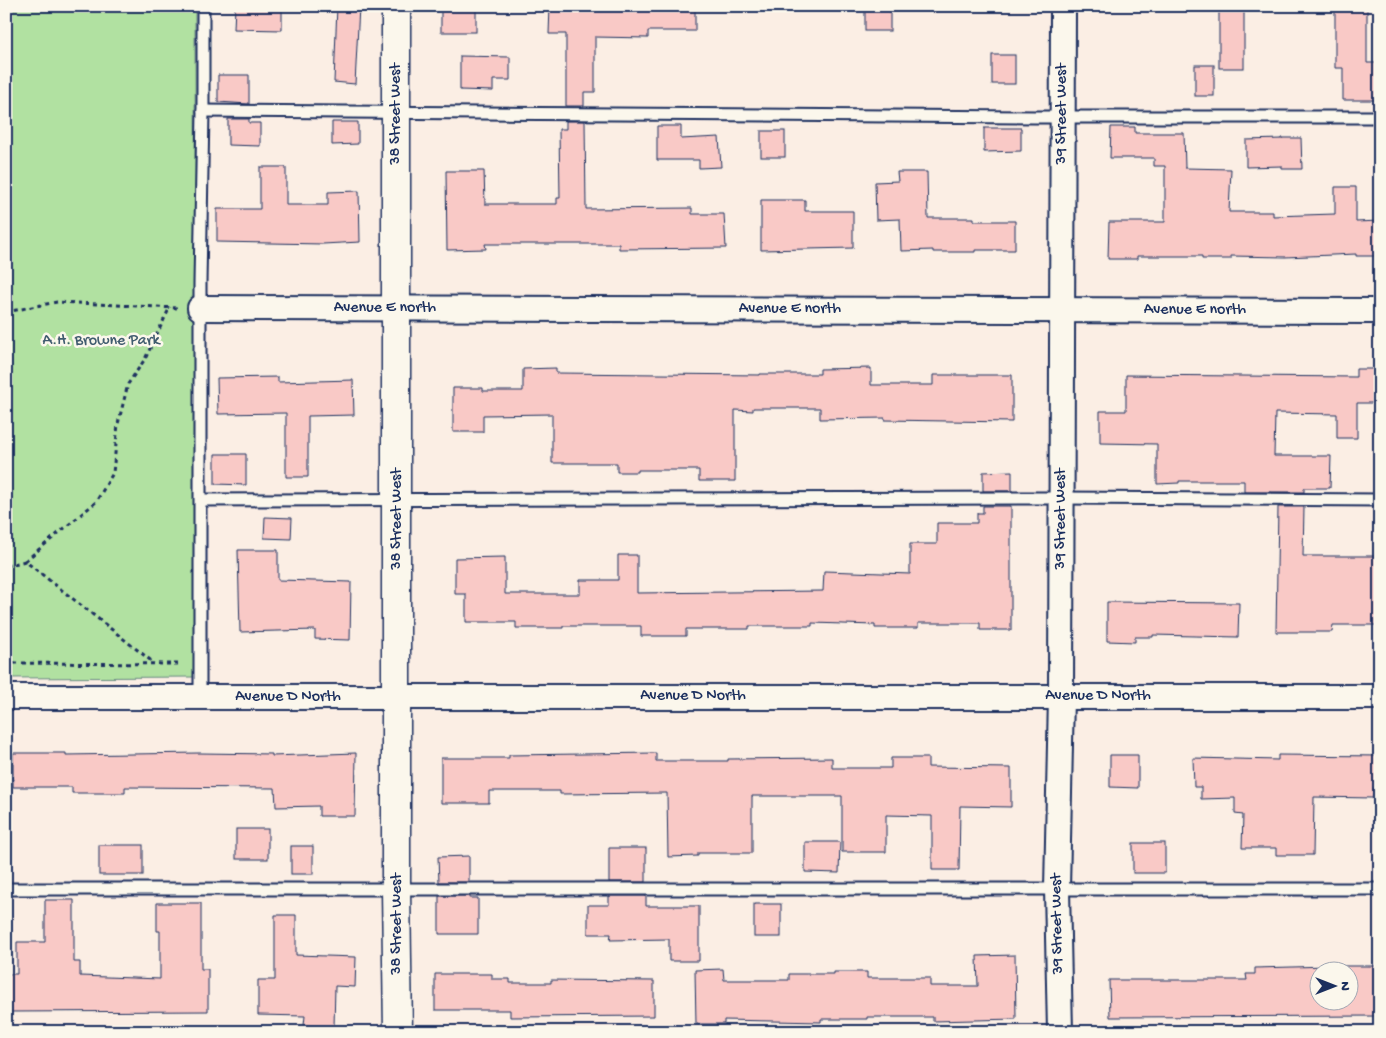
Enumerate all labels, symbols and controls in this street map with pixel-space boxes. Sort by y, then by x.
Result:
street label: 38 Street West [387,62,406,166]
street label: 39 Street West [1053,62,1072,165]
street label: Avenue E north [334,299,437,318]
street label: Avenue E north [739,300,842,319]
street label: Avenue E north [1144,301,1247,320]
park label: A.H. Browne Park [42,332,161,351]
street label: 38 Street West [388,467,407,571]
street label: 39 Street West [1052,467,1071,570]
street label: Avenue D North [640,687,746,706]
street label: Avenue D North [1045,687,1151,706]
street label: Avenue D North [235,688,341,707]
street label: 38 Street West [388,872,407,976]
street label: 39 Street West [1048,872,1068,976]
north arrow [1308,960,1358,1010]
text: N [1336,981,1353,991]

